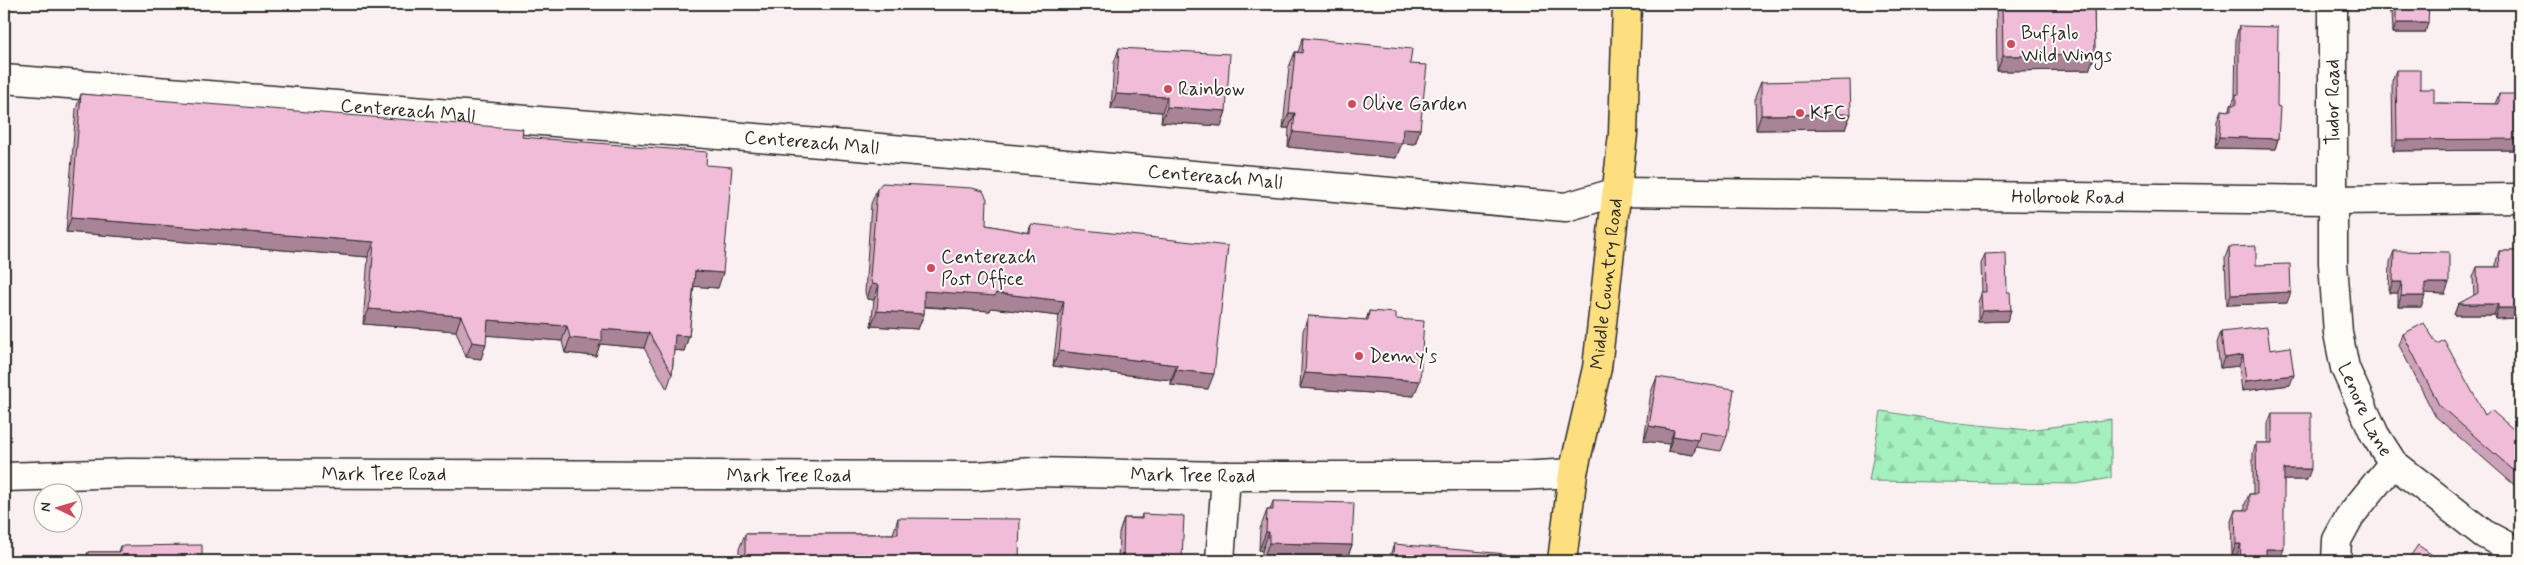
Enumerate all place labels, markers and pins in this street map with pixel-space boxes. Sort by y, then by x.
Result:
place label: Buffalo Wild Wings [2021,21,2113,70]
marker: Buffalo Wild Wings [2005,38,2017,50]
place label: Rainbow [1178,77,1245,102]
marker: Rainbow [1162,83,1174,95]
place label: Olive Garden [1362,92,1468,117]
marker: Olive Garden [1346,98,1358,110]
place label: KFC [1810,101,1846,126]
marker: KFC [1794,107,1806,119]
place label: Centereach Post Office [941,245,1036,292]
marker: Centereach Post Office [925,262,937,274]
place label: Denny's [1369,344,1438,370]
marker: Denny's [1353,350,1365,362]

